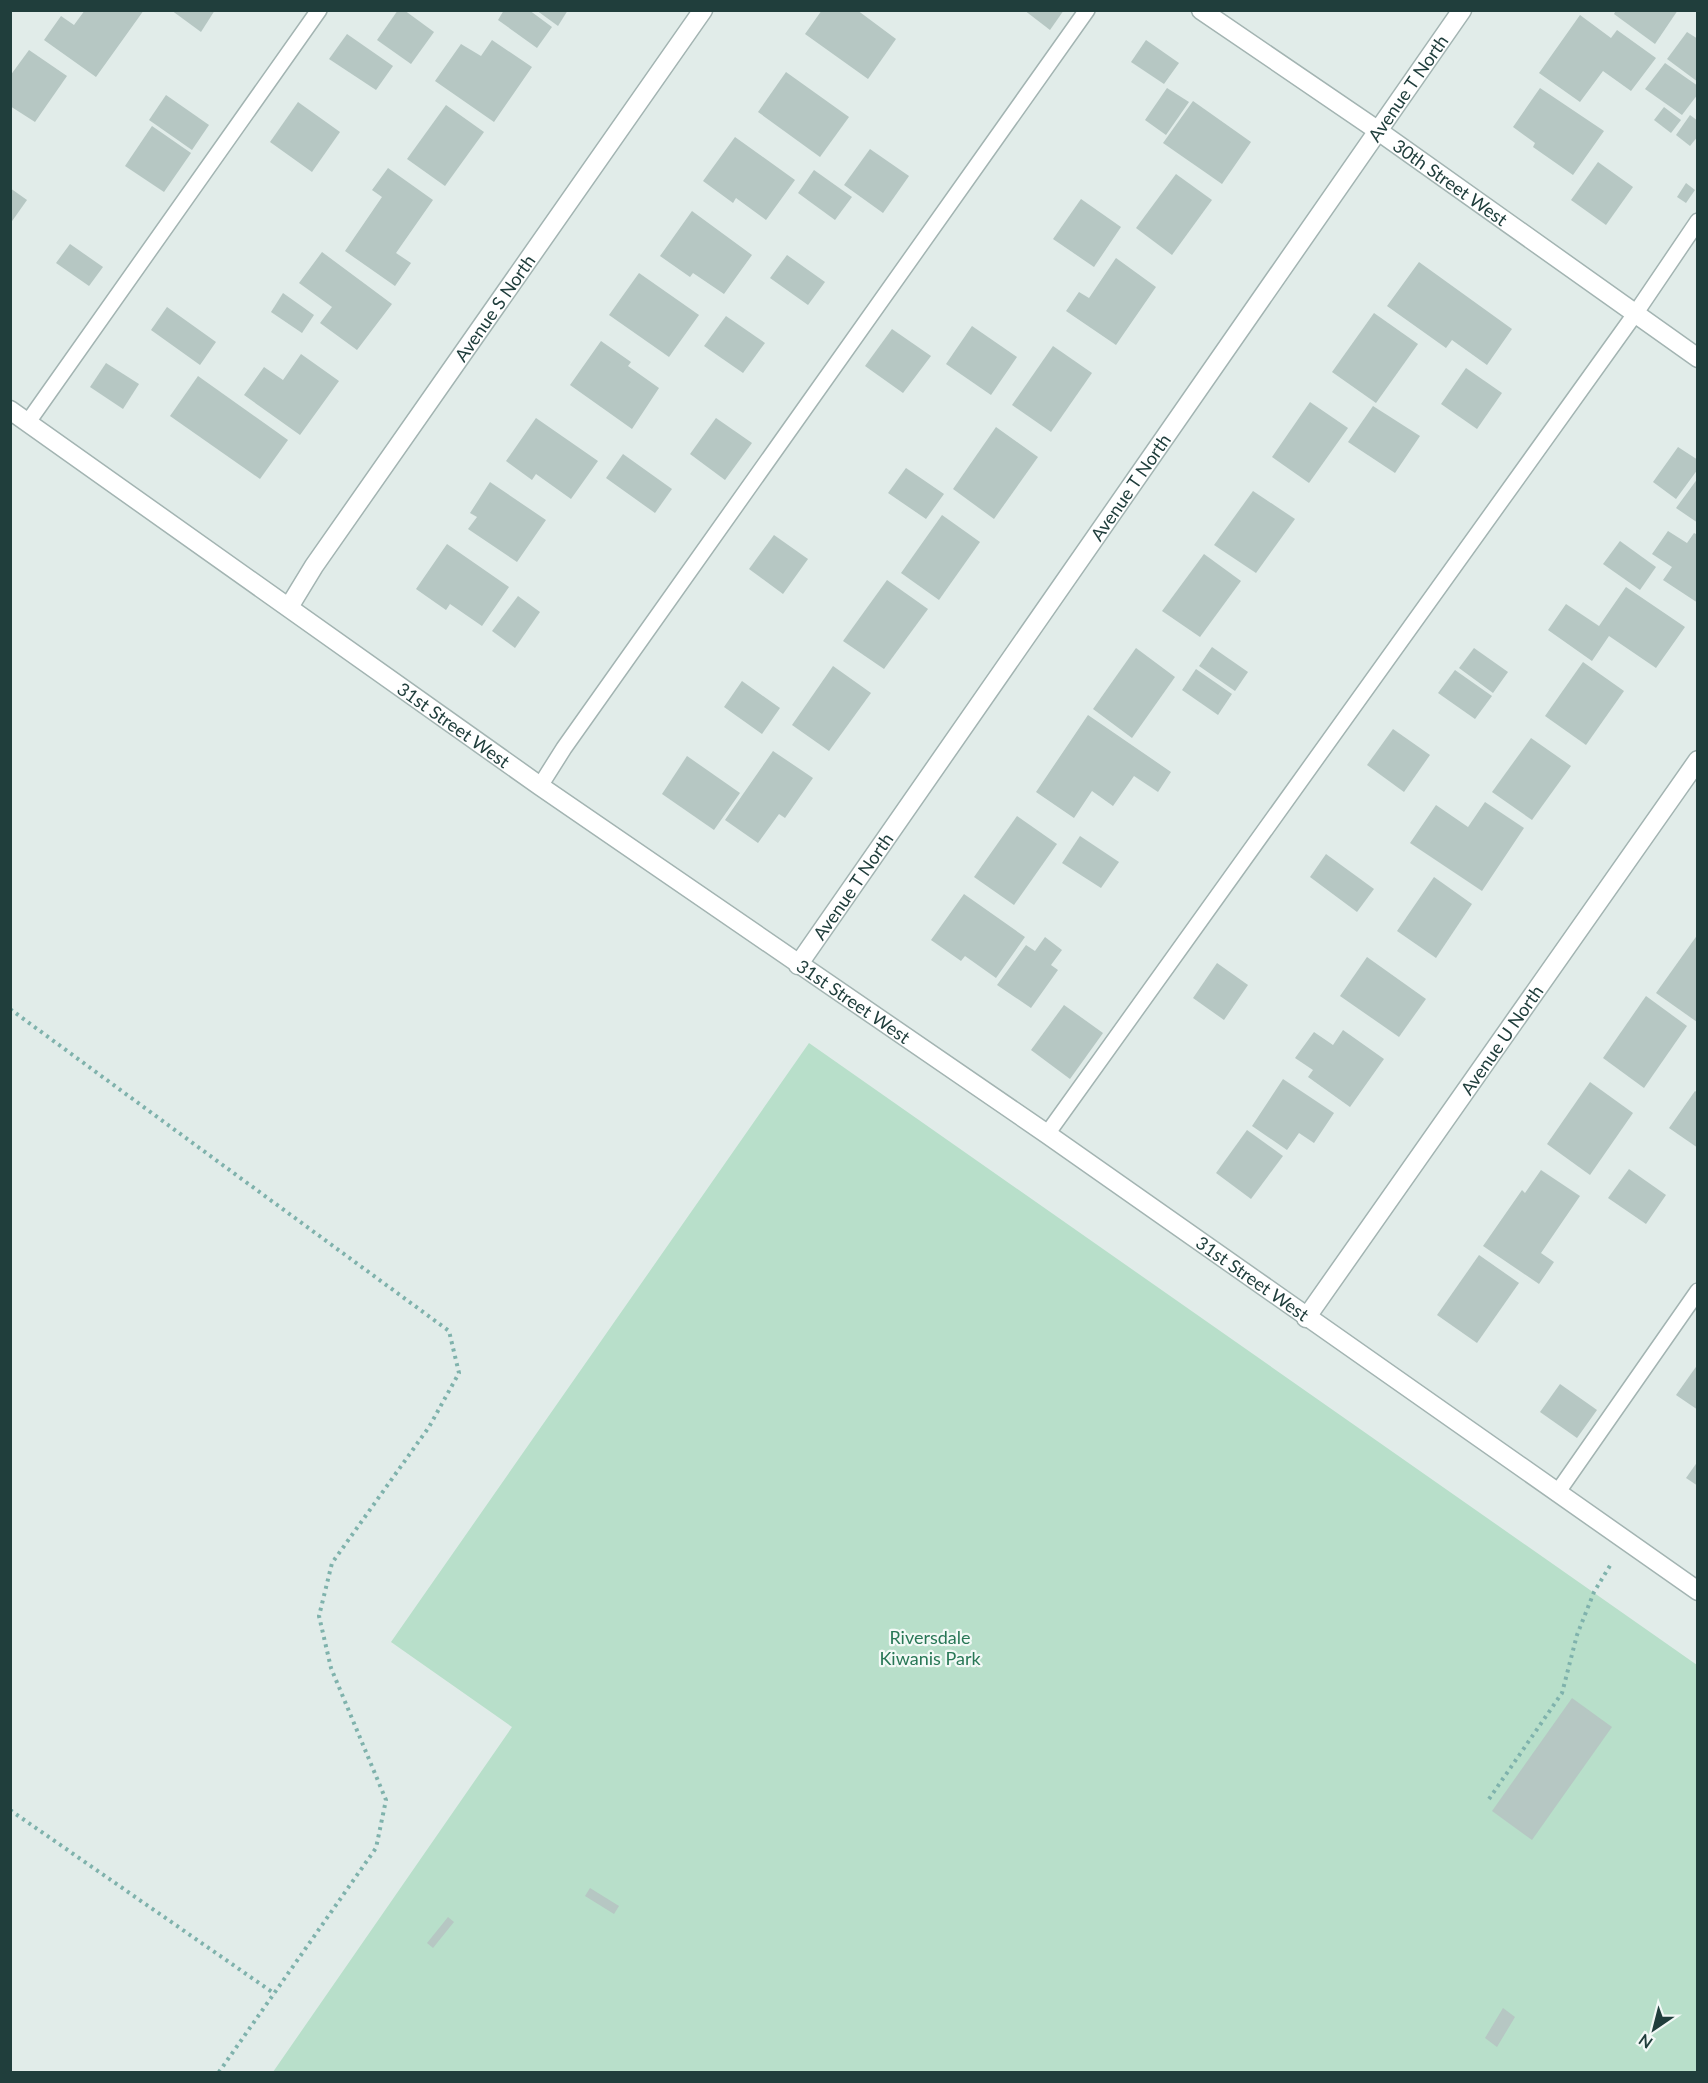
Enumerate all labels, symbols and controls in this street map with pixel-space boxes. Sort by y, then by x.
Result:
street label: Avenue T North [1363,30,1452,146]
street label: 30th Street West [1389,134,1512,231]
street label: Avenue S North [450,250,540,366]
street label: Avenue T North [1085,429,1175,545]
street label: 31st Street West [393,677,515,773]
street label: Avenue T North [808,829,898,944]
street label: 31st Street West [792,954,915,1048]
street label: Avenue U North [1455,981,1547,1099]
street label: 31st Street West [1192,1231,1314,1326]
park label: Riversdale Kiwanis Park [879,1626,981,1669]
north arrow [1624,1999,1684,2059]
text: N [1635,2030,1656,2053]

